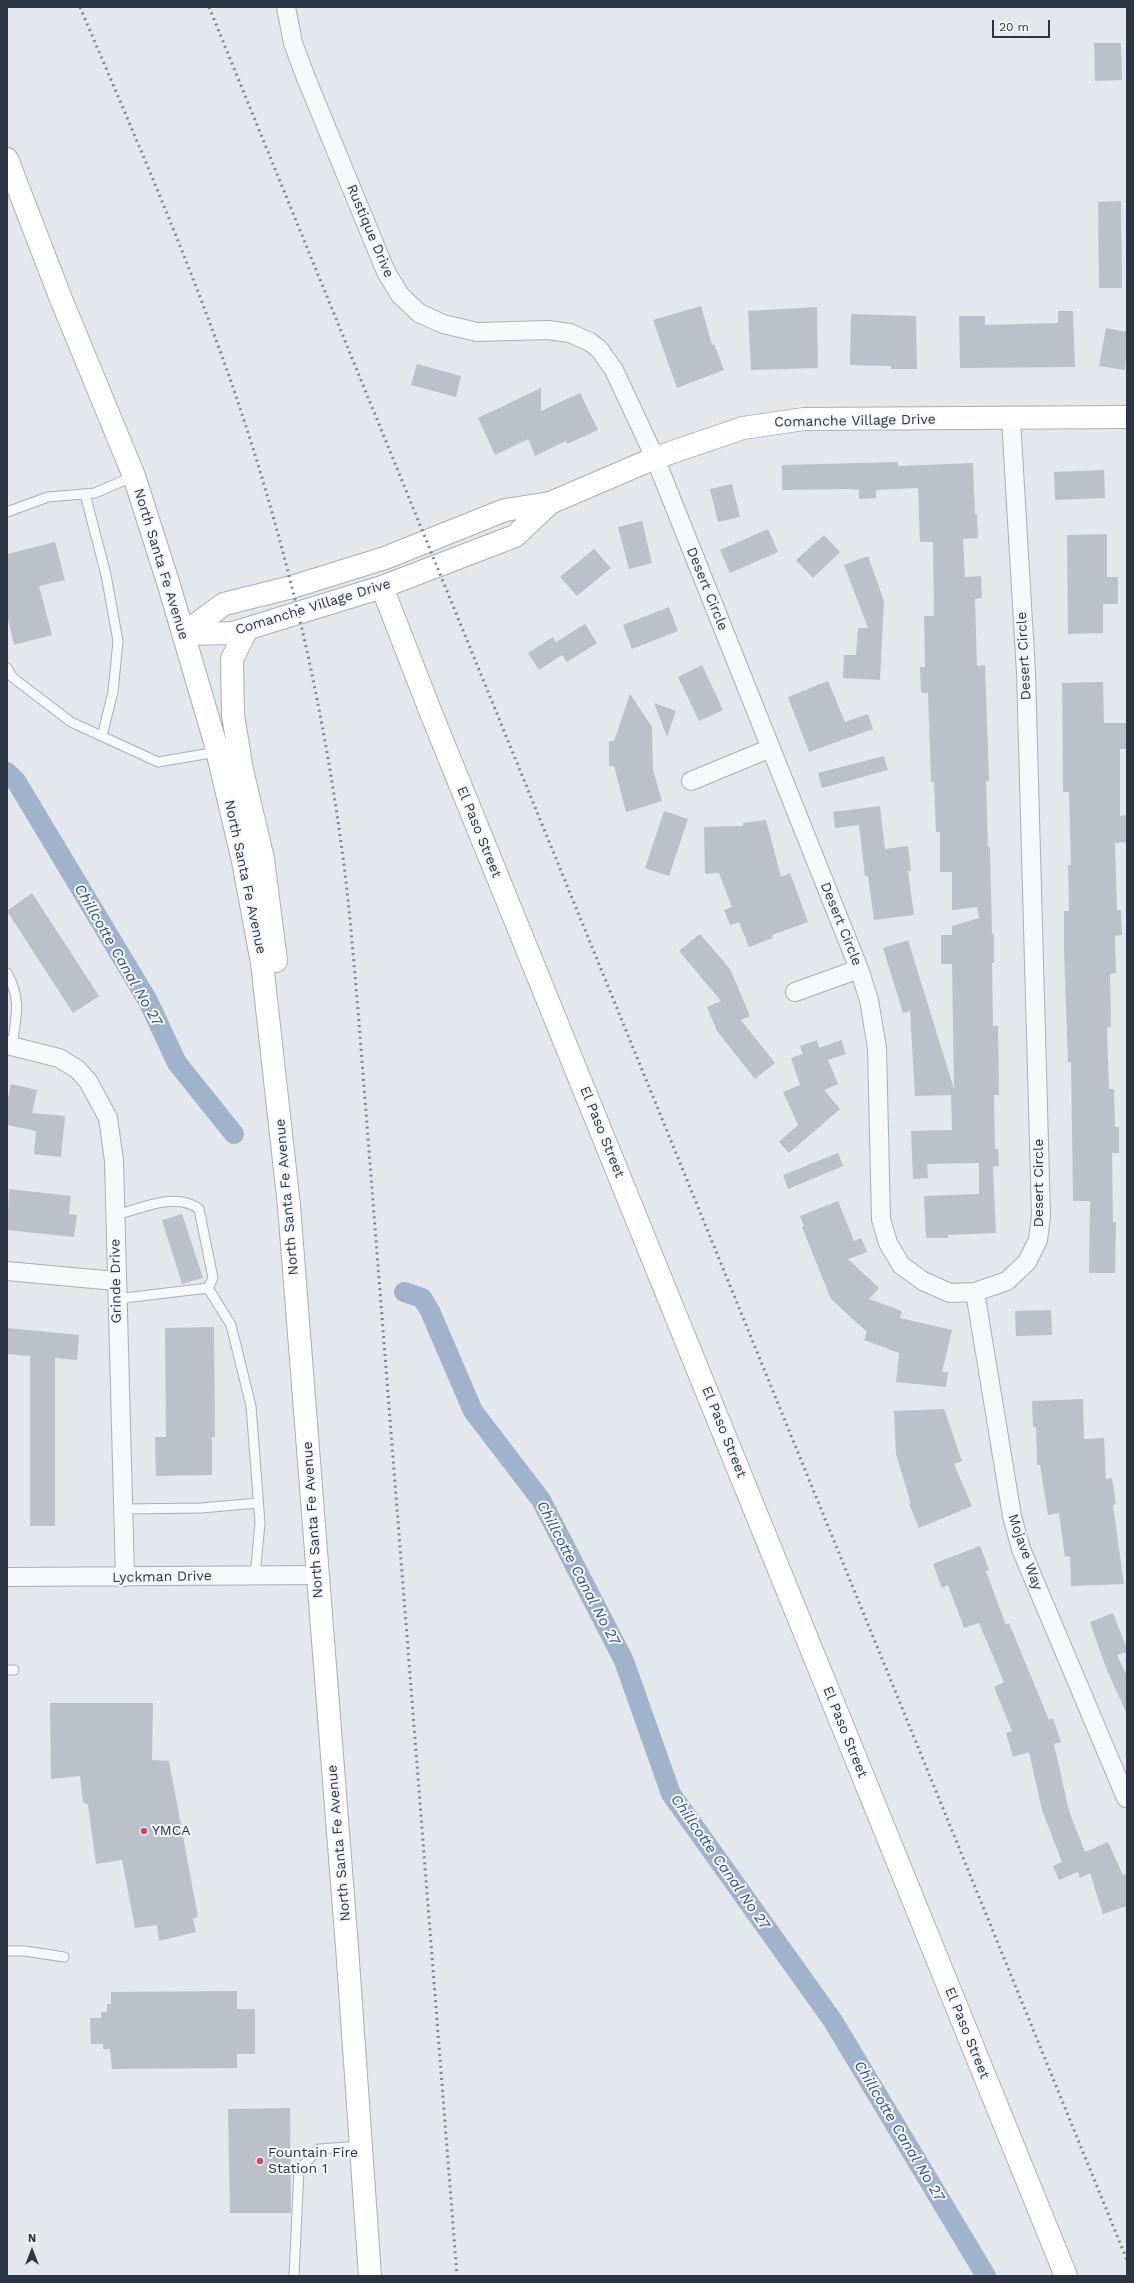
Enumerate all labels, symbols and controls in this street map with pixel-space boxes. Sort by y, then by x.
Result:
scale bar [994,12,1052,38]
text: 20 m [999,20,1029,34]
street label: Rustique Drive [343,182,397,280]
street label: Comanche Village Drive [774,411,936,431]
street label: North Santa Fe Avenue [130,486,192,642]
street label: Desert Circle [683,545,731,633]
street label: Comanche Village Drive [233,575,393,639]
street label: Desert Circle [1013,611,1035,701]
street label: El Paso Street [453,784,505,880]
street label: North Santa Fe Avenue [220,798,270,956]
street label: Desert Circle [817,880,865,968]
water label: Chillcotte Canal No 27 [70,881,166,1029]
street label: El Paso Street [576,1084,628,1180]
street label: North Santa Fe Avenue [272,1118,302,1276]
street label: Desert Circle [1031,1139,1047,1227]
street label: Grinde Drive [107,1239,125,1323]
street label: El Paso Street [698,1384,750,1480]
street label: North Santa Fe Avenue [299,1441,327,1599]
water label: Chillcotte Canal No 27 [532,1498,624,1648]
street label: Mojave Way [1004,1512,1046,1592]
street label: Lyckman Drive [112,1568,212,1586]
street label: El Paso Street [819,1684,871,1780]
street label: North Santa Fe Avenue [324,1764,354,1922]
water label: Chillcotte Canal No 27 [667,1791,773,1933]
place label: YMCA [152,1823,191,1839]
marker: YMCA [139,1826,149,1836]
street label: El Paso Street [941,1985,993,2081]
water label: Chillcotte Canal No 27 [850,2058,948,2204]
place label: Fountain Fire Station 1 [268,2145,358,2178]
marker: Fountain Fire Station 1 [255,2156,265,2166]
north arrow [12,2231,52,2271]
text: N [28,2232,36,2245]

